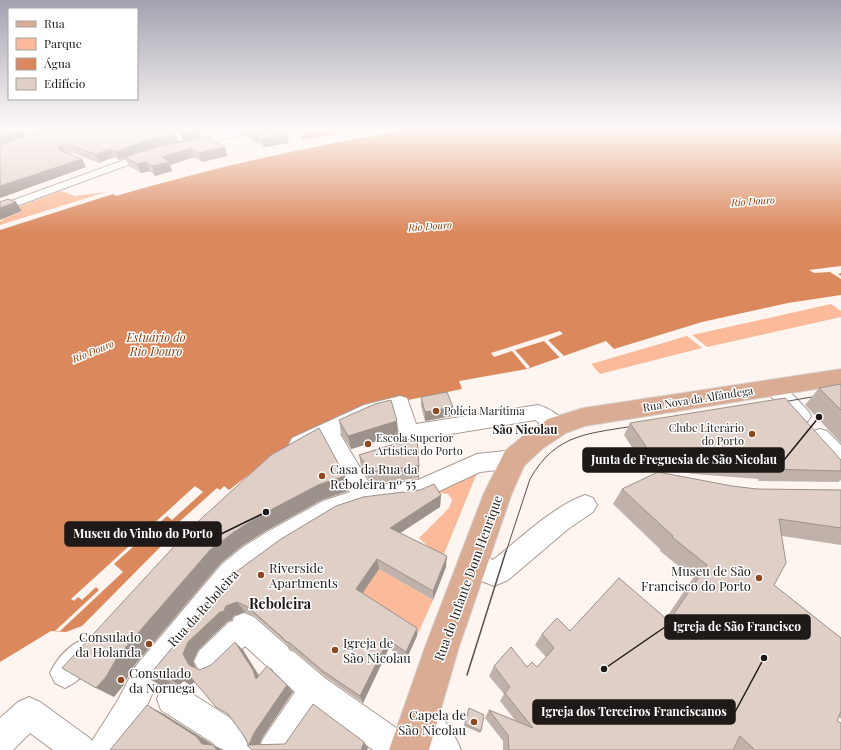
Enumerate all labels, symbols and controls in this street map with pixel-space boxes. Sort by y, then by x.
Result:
legend [8,8,138,100]
text: Rua [44,15,65,31]
text: Parque [44,35,82,51]
text: Água [43,55,71,71]
text: Edifício [44,75,86,91]
water label: Rio Douro [730,192,775,210]
water label: Rio Douro [407,217,452,235]
water label: Estuário do Rio Douro [126,329,186,359]
water label: Rio Douro [69,336,116,366]
street label: Rua Nova da Alfândega [642,382,755,415]
place label: Polícia Marítima [444,403,525,418]
marker: Polícia Marítima [431,406,441,416]
place label: Clube Literário do Porto [669,420,744,448]
district label: São Nicolau [493,421,558,437]
marker: Clube Literário do Porto [747,429,757,439]
place label: Escola Superior Artística do Porto [375,430,463,458]
marker: Escola Superior Artística do Porto [363,439,373,449]
callout: Junta de Freguesia de São Nicolau [583,448,784,472]
text: Junta de Freguesia de São Nicolau [590,451,778,467]
place label: Casa da Rua da Reboleira nº 55 [330,460,418,492]
marker: Casa da Rua da Reboleira nº 55 [317,471,327,481]
street label: Rua do Infante Dom Henrique [430,492,506,663]
callout: Museu do Vinho do Porto [65,522,221,546]
text: Museu do Vinho do Porto [73,525,213,541]
place label: Riverside Apartments [268,559,338,591]
place label: Museu de São Francisco do Porto [641,562,751,594]
street label: Rua da Reboleira [163,565,242,650]
marker: Riverside Apartments [256,570,266,580]
marker: Museu de São Francisco do Porto [754,573,764,583]
district label: Reboleira [249,594,312,613]
callout: Igreja de São Francisco [665,615,810,639]
text: Igreja de São Francisco [673,618,801,634]
place label: Consulado da Holanda [75,628,142,660]
place label: Igreja de São Nicolau [343,634,411,666]
marker: Consulado da Holanda [144,639,154,649]
marker: Igreja de São Nicolau [330,645,340,655]
place label: Consulado da Noruega [129,664,196,696]
marker: Consulado da Noruega [116,675,126,685]
callout: Igreja dos Terceiros Franciscanos [533,700,735,724]
text: Igreja dos Terceiros Franciscanos [541,703,727,719]
place label: Capela de São Nicolau [398,706,466,738]
marker: Capela de São Nicolau [469,717,479,727]

